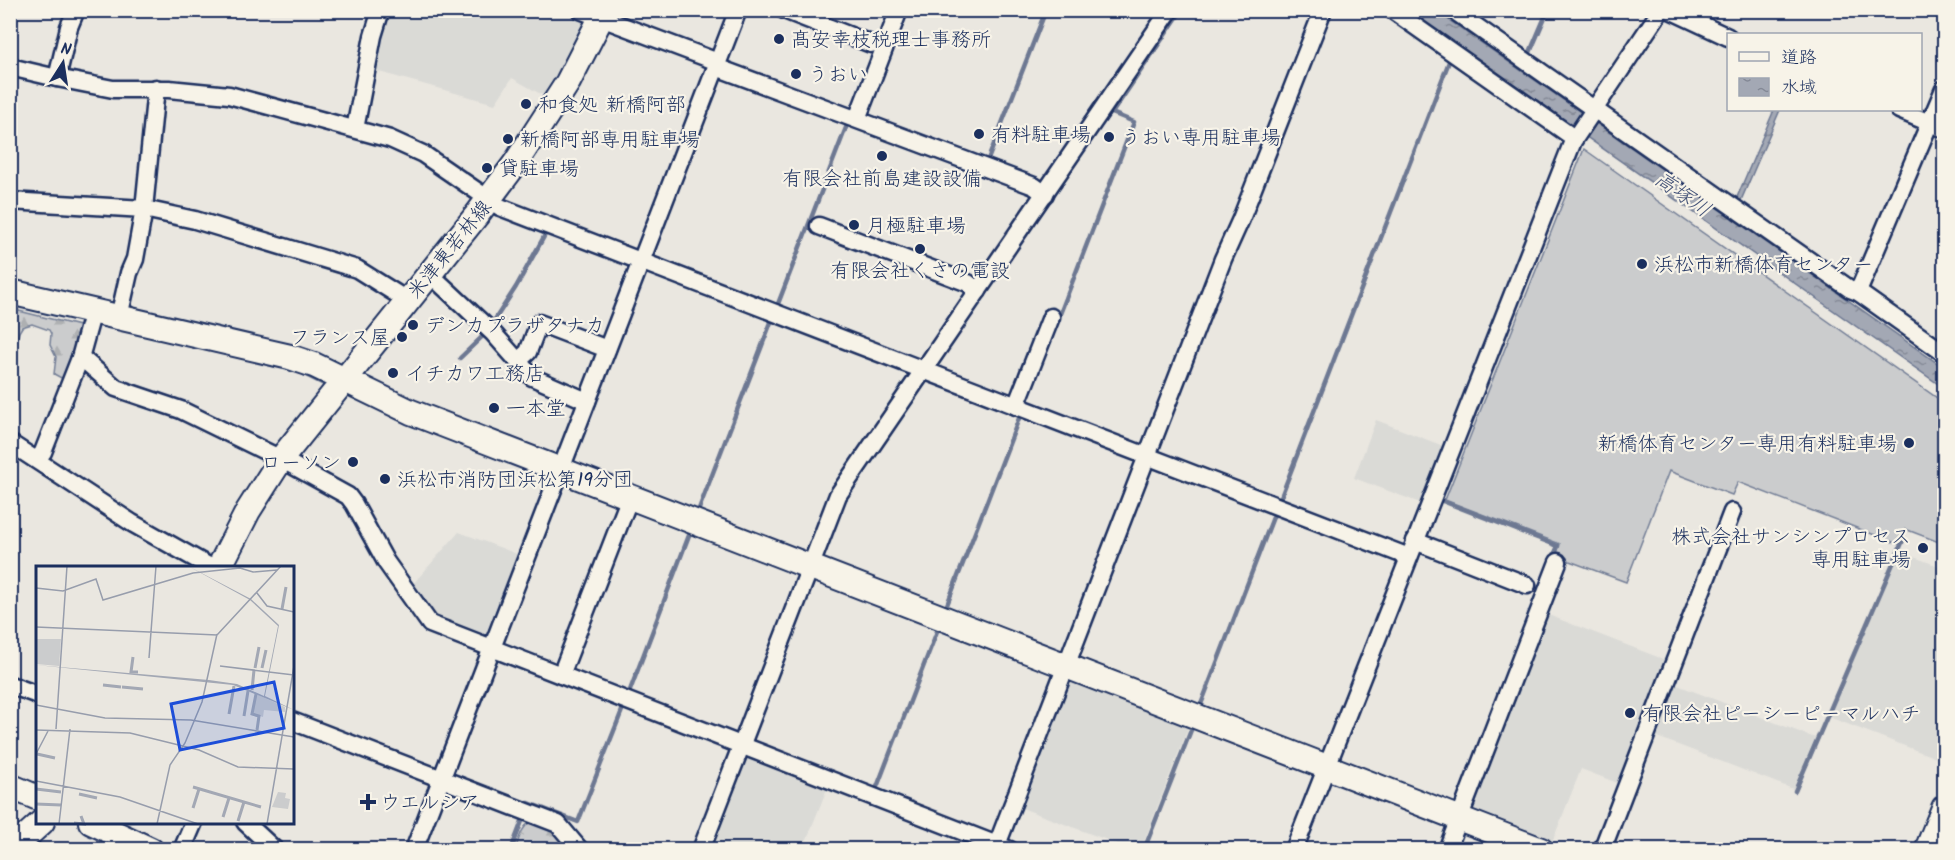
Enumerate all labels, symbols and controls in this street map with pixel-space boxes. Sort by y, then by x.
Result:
place label: 髙安幸枝税理士事務所 [791,25,991,57]
marker: 髙安幸枝税理士事務所 [772,32,786,46]
north arrow [33,33,93,93]
legend [1727,33,1922,111]
text: N [58,37,73,63]
text: 道路 [1781,44,1817,73]
place label: うおい [808,60,868,92]
marker: うおい [789,67,803,81]
text: 水域 [1781,74,1817,103]
place label: 和食処 新橋阿部 [538,90,686,122]
marker: 和食処 新橋阿部 [519,97,533,111]
place label: 有料駐車場 [991,120,1091,152]
place label: うおい専用駐車場 [1121,123,1281,155]
place label: 新橋阿部専用駐車場 [520,125,700,157]
marker: 有料駐車場 [972,127,986,141]
marker: うおい専用駐車場 [1102,130,1116,144]
marker: 新橋阿部専用駐車場 [501,132,515,146]
marker: 有限会社前島建設設備 [875,149,889,163]
place label: 貸駐車場 [499,154,579,186]
marker: 貸駐車場 [480,161,494,175]
place label: 有限会社前島建設設備 [782,164,982,196]
water label: 高塚川 [1647,164,1717,227]
street label: 米津東若林線 [400,194,501,307]
place label: 月極駐車場 [866,211,966,243]
marker: 月極駐車場 [847,218,861,232]
marker: 有限会社くさの電設 [913,242,927,256]
place label: 浜松市新橋体育センター [1654,250,1873,282]
place label: 有限会社くさの電設 [830,256,1010,288]
marker: 浜松市新橋体育センター [1635,257,1649,271]
place label: デンカプラザタナカ [425,311,605,343]
marker: デンカプラザタナカ [406,318,420,332]
place label: フランス屋 [290,323,390,355]
marker: フランス屋 [395,330,409,344]
place label: イチカワ工務店 [405,359,545,391]
marker: イチカワ工務店 [386,366,400,380]
place label: 一本堂 [506,394,566,426]
marker: 一本堂 [487,401,501,415]
place label: 新橋体育センター専用有料駐車場 [1598,429,1897,461]
marker: 新橋体育センター専用有料駐車場 [1902,436,1916,450]
place label: ローソン [261,448,341,480]
marker: ローソン [346,455,360,469]
place label: 浜松市消防団浜松第19分団 [397,465,633,497]
marker: 浜松市消防団浜松第19分団 [378,472,392,486]
place label: 株式会社サンシンプロセス 専用駐車場 [1671,522,1911,577]
marker: 株式会社サンシンプロセス 専用駐車場 [1916,541,1930,555]
inset map [36,566,294,824]
place label: 有限会社ピーシーピーマルハチ [1642,699,1920,731]
marker: 有限会社ピーシーピーマルハチ [1623,706,1637,720]
place label: ウエルシア [380,788,480,820]
marker: ウエルシア [361,795,375,809]

